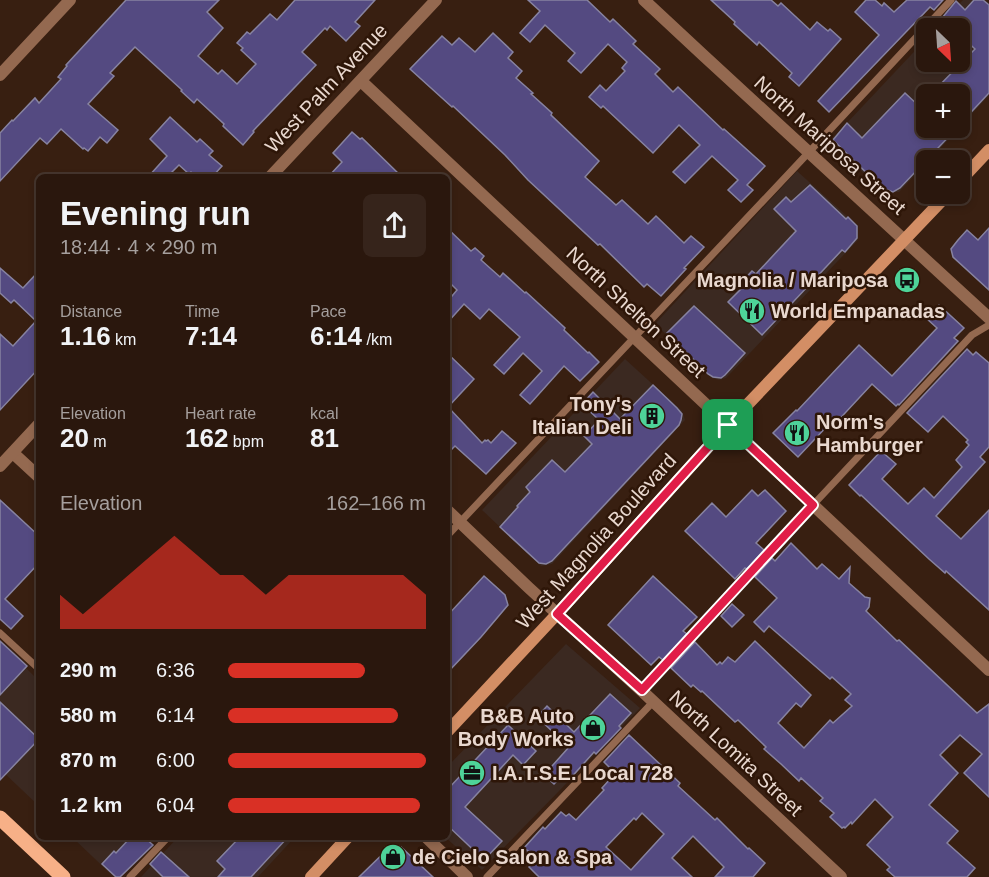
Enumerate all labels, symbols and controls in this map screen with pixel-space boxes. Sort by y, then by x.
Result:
north arrow [916,18,970,72]
map controls [916,18,970,204]
street label: West Palm Avenue [261,19,391,157]
street label: North Mariposa Street [750,71,910,219]
button: + [916,84,970,138]
button: − [916,150,970,204]
button: share [363,194,426,257]
text: Evening run [60,195,251,232]
text: 18:44 · 4 × 290 m [60,236,217,258]
street label: North Shelton Street [562,242,710,382]
bus stop icon: Magnolia / Mariposa [892,265,922,295]
place label: Magnolia / Mariposa [697,269,889,291]
restaurant icon: World Empanadas [737,296,767,326]
place label: World Empanadas [771,300,945,322]
text: Distance [60,303,122,320]
text: Time [185,303,220,320]
text: Pace [310,303,346,320]
text: 1.16 [60,321,111,351]
text: 7:14 [185,321,237,351]
text: 6:14 [310,321,362,351]
text: km [111,331,136,348]
text: /km [362,331,392,348]
place label: Tony's Italian Deli [532,393,632,438]
pin [702,399,753,450]
building icon: Tony's Italian Deli [637,401,667,431]
text: Elevation [60,405,126,422]
text: Heart rate [185,405,256,422]
text: kcal [310,405,338,422]
icon: arrive [711,408,744,441]
place label: Norm's Hamburger [816,411,923,456]
restaurant icon: Norm's Hamburger [782,418,812,448]
text: 20 [60,423,89,453]
text: 162 [185,423,228,453]
text: 81 [310,423,339,453]
text: m [89,433,107,450]
text: bpm [228,433,264,450]
street label: West Magnolia Boulevard [512,449,680,633]
text: Elevation [60,492,142,514]
text: 162–166 m [326,492,426,514]
text: 290 m [60,659,117,681]
text: 6:36 [156,659,195,681]
street label: North Lomita Street [665,686,807,820]
text: 580 m [60,704,117,726]
text: 6:14 [156,704,195,726]
place label: B&B Auto Body Works [458,705,574,750]
shop icon: B&B Auto Body Works [578,713,608,743]
text: 870 m [60,749,117,771]
text: 6:00 [156,749,195,771]
office icon: I.A.T.S.E. Local 728 [457,758,487,788]
place label: I.A.T.S.E. Local 728 [492,762,673,784]
text: 1.2 km [60,794,122,816]
text: 6:04 [156,794,195,816]
shop icon: de Cielo Salon & Spa [378,842,408,872]
place label: de Cielo Salon & Spa [412,846,613,868]

